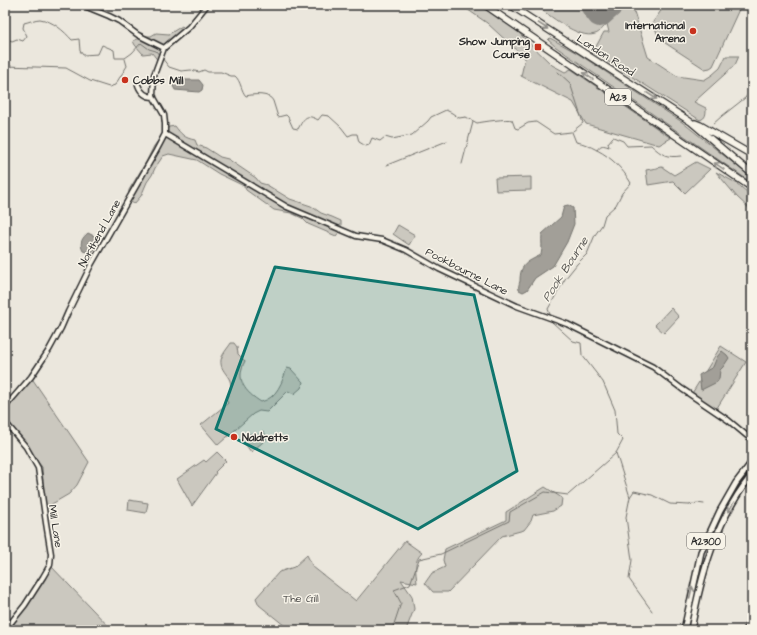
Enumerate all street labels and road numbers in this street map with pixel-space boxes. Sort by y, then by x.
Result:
street label: London Road [574,31,638,80]
road number: A23 [605,89,631,105]
street label: Northend Lane [75,197,124,270]
street label: Pookbourne Lane [423,244,511,299]
street label: Mill Lane [45,504,66,549]
road number: A2300 [687,533,725,549]

